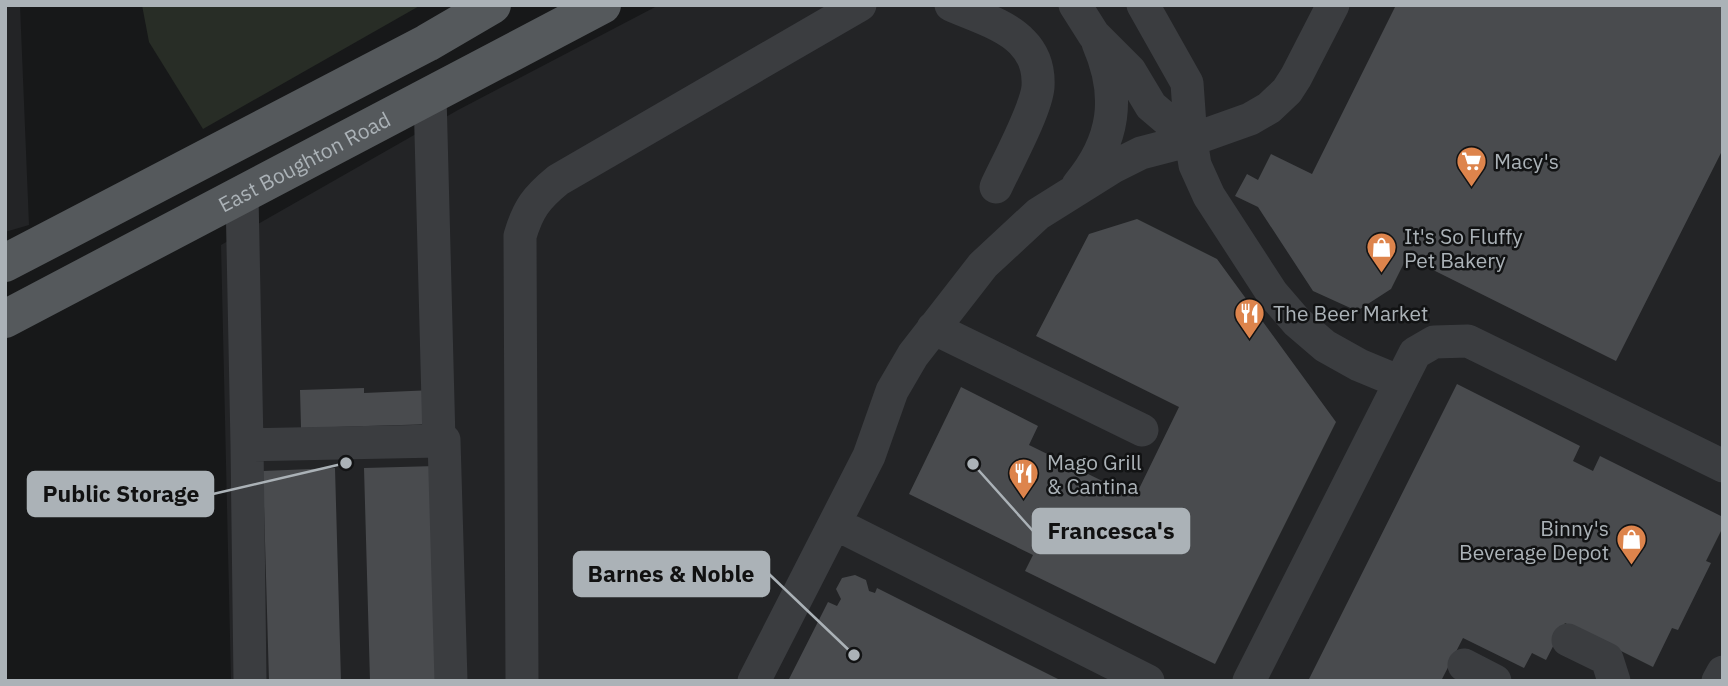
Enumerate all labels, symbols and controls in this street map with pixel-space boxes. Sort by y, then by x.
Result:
street label: East Boughton Road [213,105,395,218]
supermarket icon: Macy's [1454,144,1488,188]
place label: Macy's [1494,147,1559,175]
place label: It's So Fluffy Pet Bakery [1404,222,1523,274]
shop icon: It's So Fluffy Pet Bakery [1364,231,1398,275]
restaurant icon: The Beer Market [1233,296,1267,340]
place label: The Beer Market [1273,299,1428,327]
place label: Mago Grill & Cantina [1047,448,1142,500]
restaurant icon: Mago Grill & Cantina [1007,457,1041,501]
callout: Public Storage [28,472,213,516]
text: Public Storage [42,478,200,508]
callout: Francesca's [1033,509,1189,553]
place label: Binny's Beverage Depot [1459,514,1609,566]
text: Francesca's [1047,515,1175,545]
shop icon: Binny's Beverage Depot [1615,523,1649,567]
callout: Barnes & Noble [574,552,769,596]
text: Barnes & Noble [588,558,755,588]

